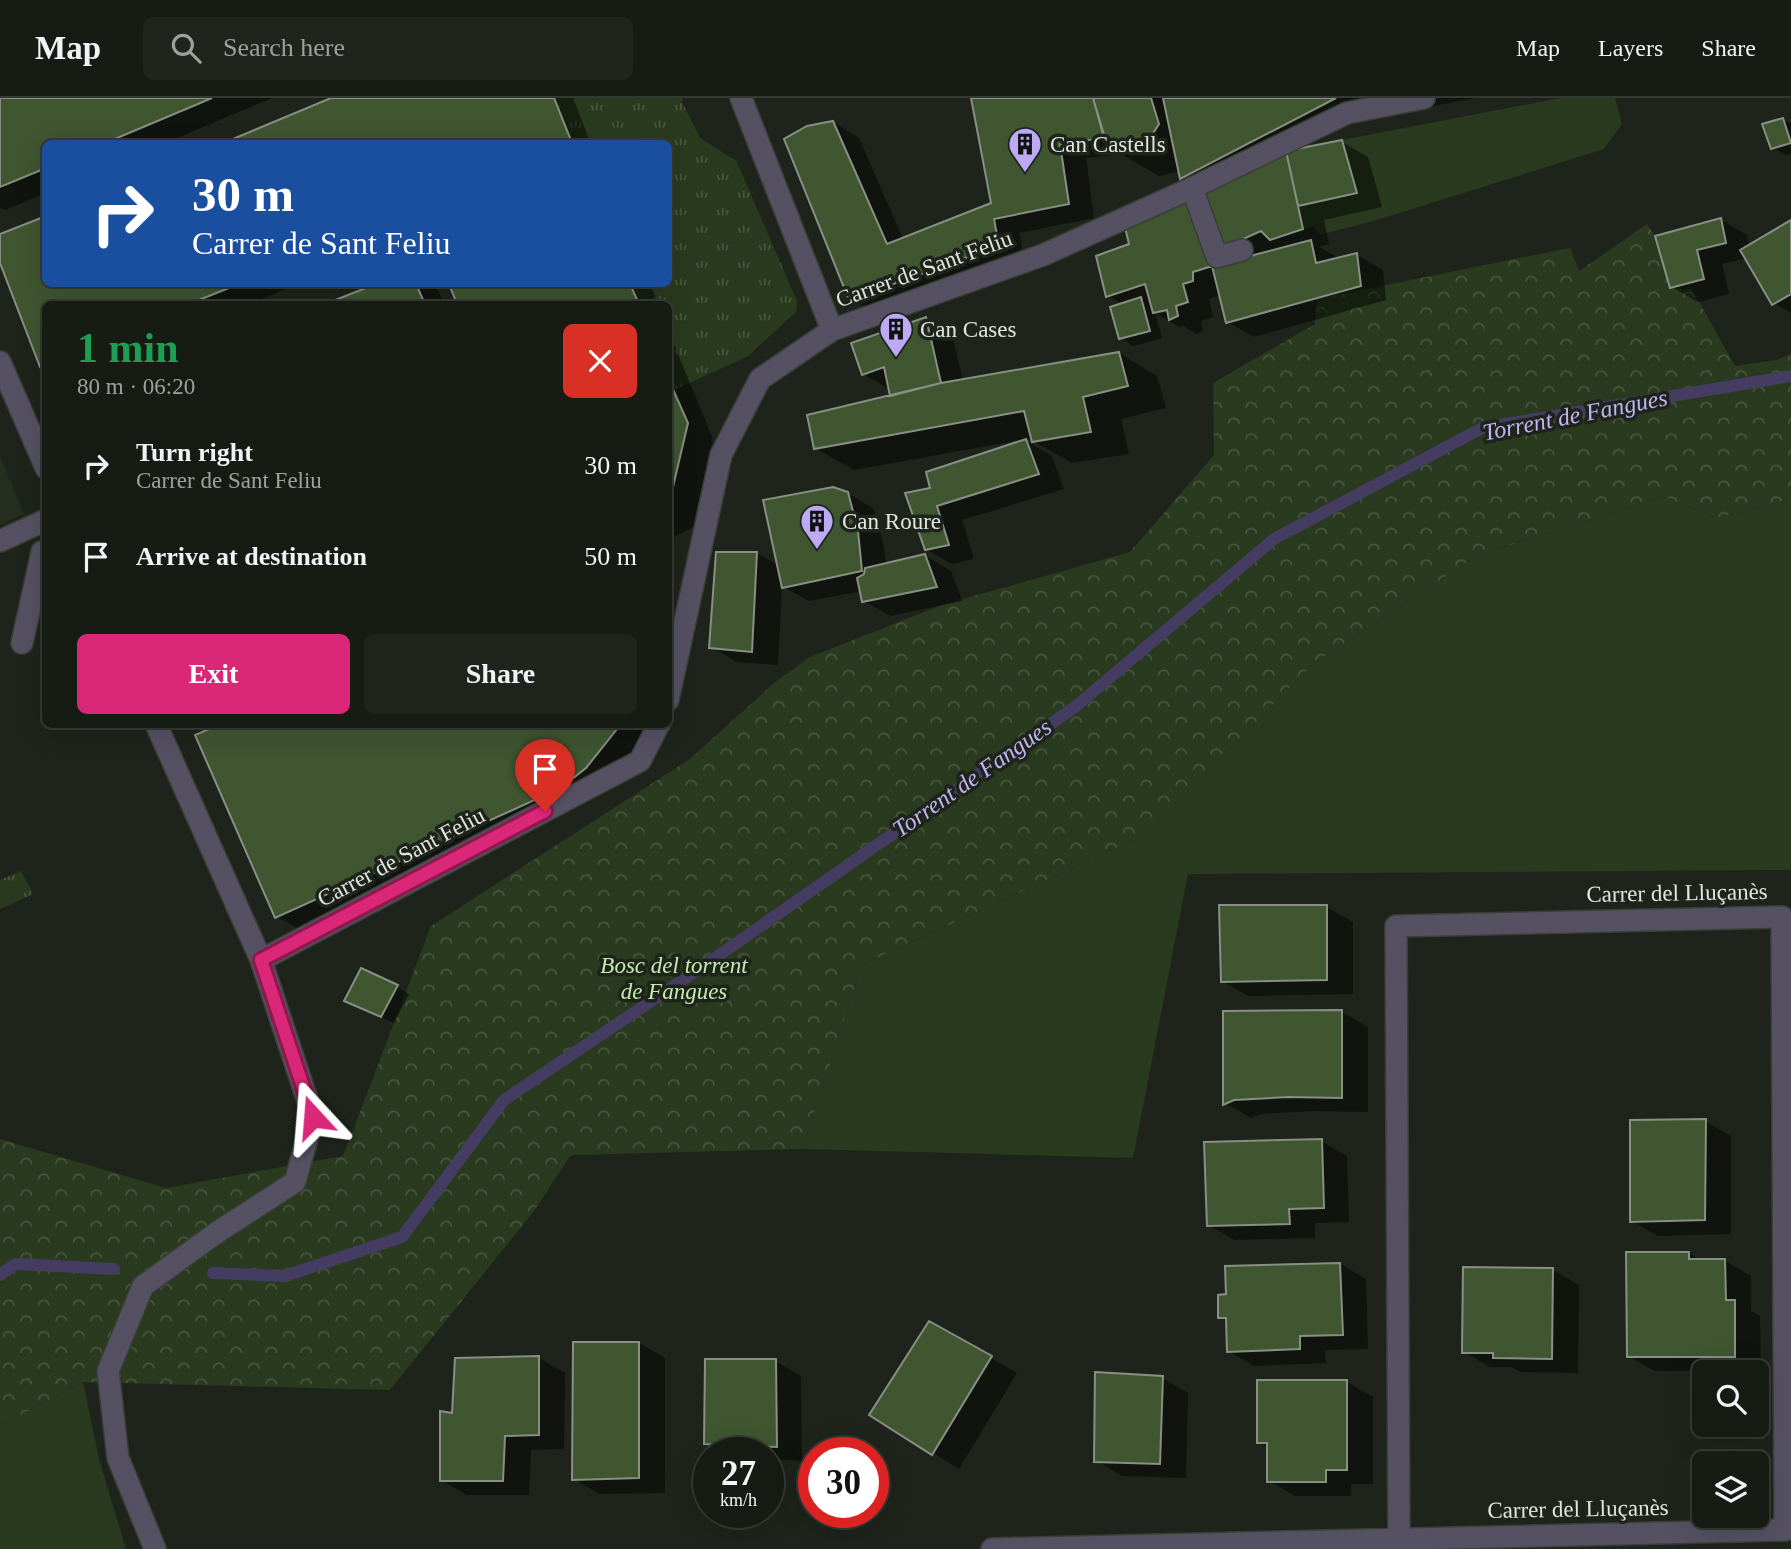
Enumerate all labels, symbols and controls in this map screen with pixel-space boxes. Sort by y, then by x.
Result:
search box [143,17,633,80]
icon: search [167,29,205,67]
text: Map [35,30,101,66]
text: Search here [223,33,345,62]
text: Map [1516,35,1560,61]
text: Layers [1598,35,1663,61]
text: Share [1701,35,1756,61]
building icon: Can Castells [1006,125,1044,174]
place label: Can Castells [1050,132,1166,157]
text: 30 m [192,167,294,222]
icon: right [77,168,168,259]
text: Carrer de Sant Feliu [192,225,451,261]
street label: Carrer de Sant Feliu [832,225,1016,313]
building icon: Can Cases [877,310,915,359]
place label: Can Cases [920,317,1017,342]
button: close [563,324,637,398]
text: 1 min [77,325,179,371]
text: 80 m · 06:20 [77,374,195,399]
water label: Torrent de Fangues [1480,384,1670,446]
text: Turn right [136,438,253,467]
icon: right [77,447,115,485]
text: 30 m [584,451,637,480]
text: Carrer de Sant Feliu [136,468,322,493]
building icon: Can Roure [798,502,836,551]
place label: Can Roure [842,509,941,534]
icon: arrive [77,538,115,576]
text: Arrive at destination [136,542,367,571]
text: 50 m [584,542,637,571]
button: Exit [77,634,350,714]
button: Share [364,634,637,714]
water label: Torrent de Fangues [888,714,1056,842]
pin [515,739,575,811]
icon: arrive [526,750,564,788]
street label: Carrer de Sant Feliu [313,802,489,912]
street label: Carrer del Lluçanès [1586,879,1768,907]
park label: Bosc del torrent de Fangues [600,953,748,1004]
position arrow [276,1080,350,1154]
map controls [1692,1360,1769,1528]
button: search [1692,1360,1769,1437]
speed limit sign: 30 [798,1437,889,1528]
button: layers [1692,1451,1769,1528]
text: 27 [721,1454,756,1493]
text: km/h [720,1490,757,1510]
street label: Carrer del Lluçanès [1487,1495,1669,1523]

